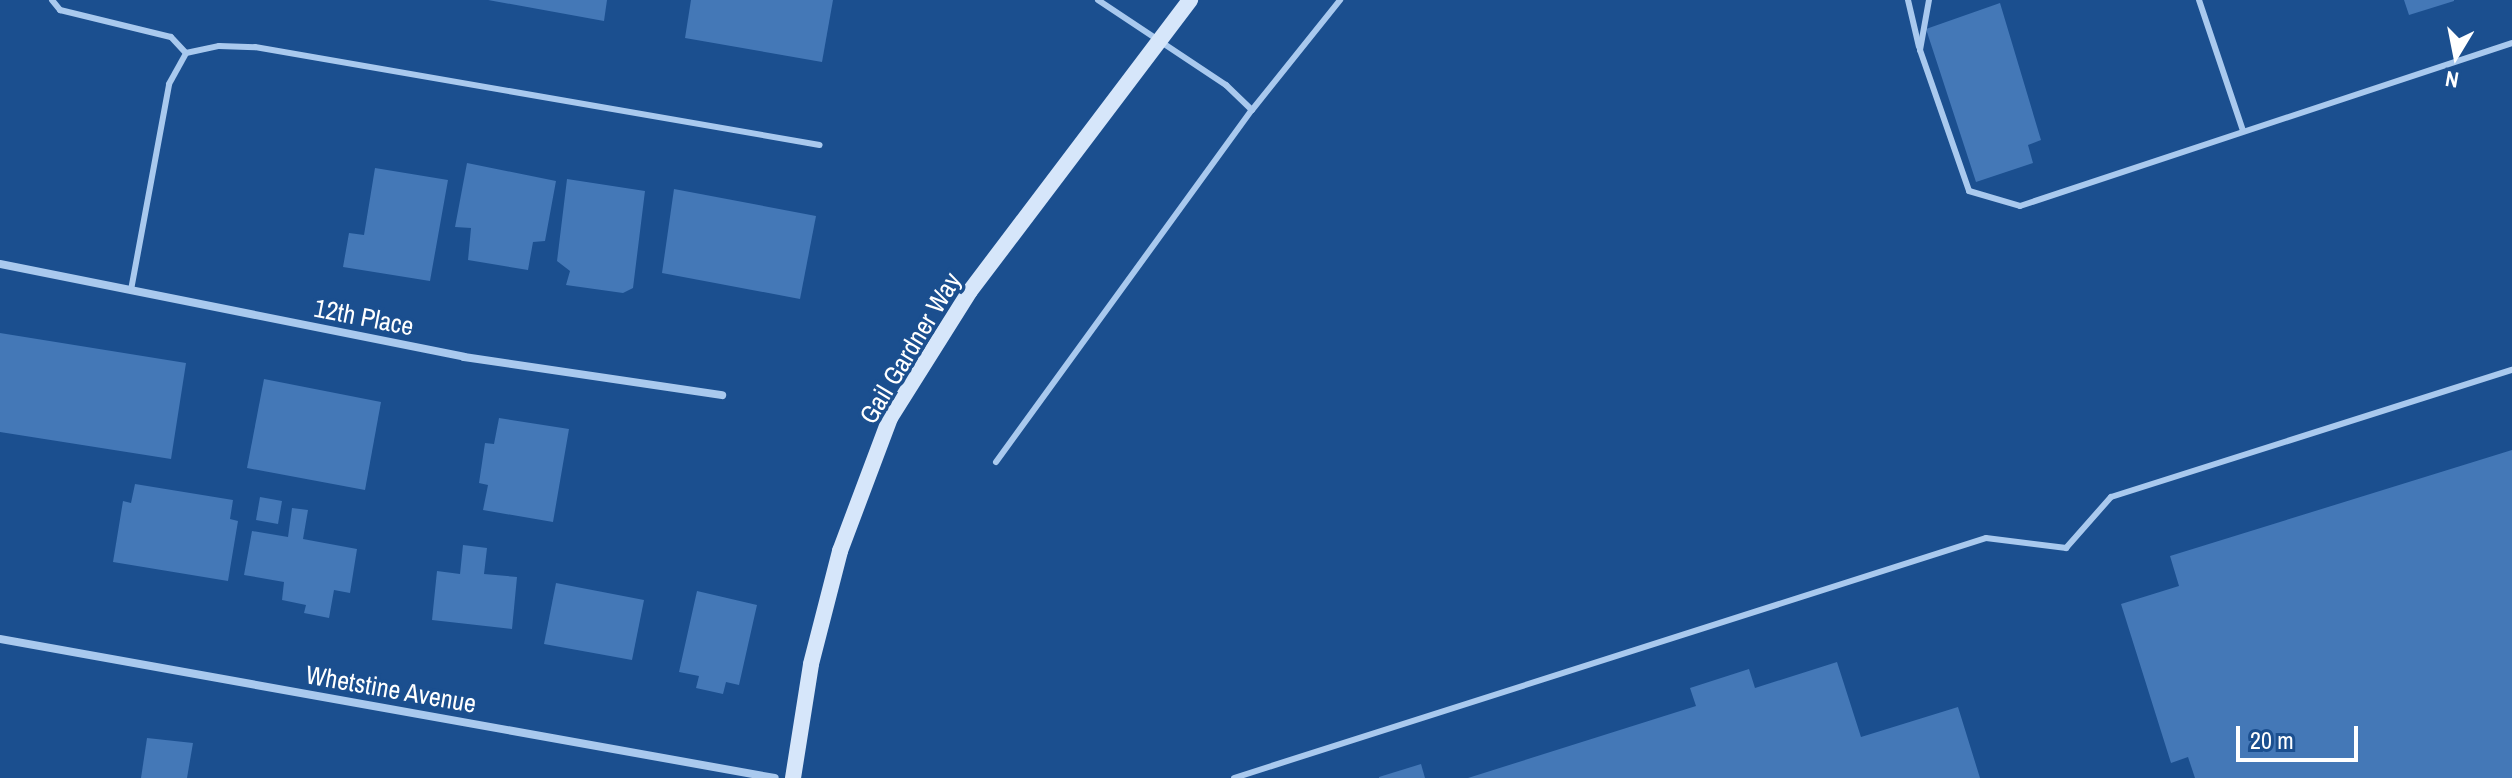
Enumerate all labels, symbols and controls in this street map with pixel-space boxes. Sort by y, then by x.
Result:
north arrow [2416,16,2496,96]
text: N [2443,64,2461,96]
street label: Gail Gardner Way [853,267,967,429]
street label: 12th Place [312,292,416,342]
street label: Whetstine Avenue [303,659,479,719]
scale bar [2240,710,2362,760]
text: 20 m [2250,724,2294,756]

